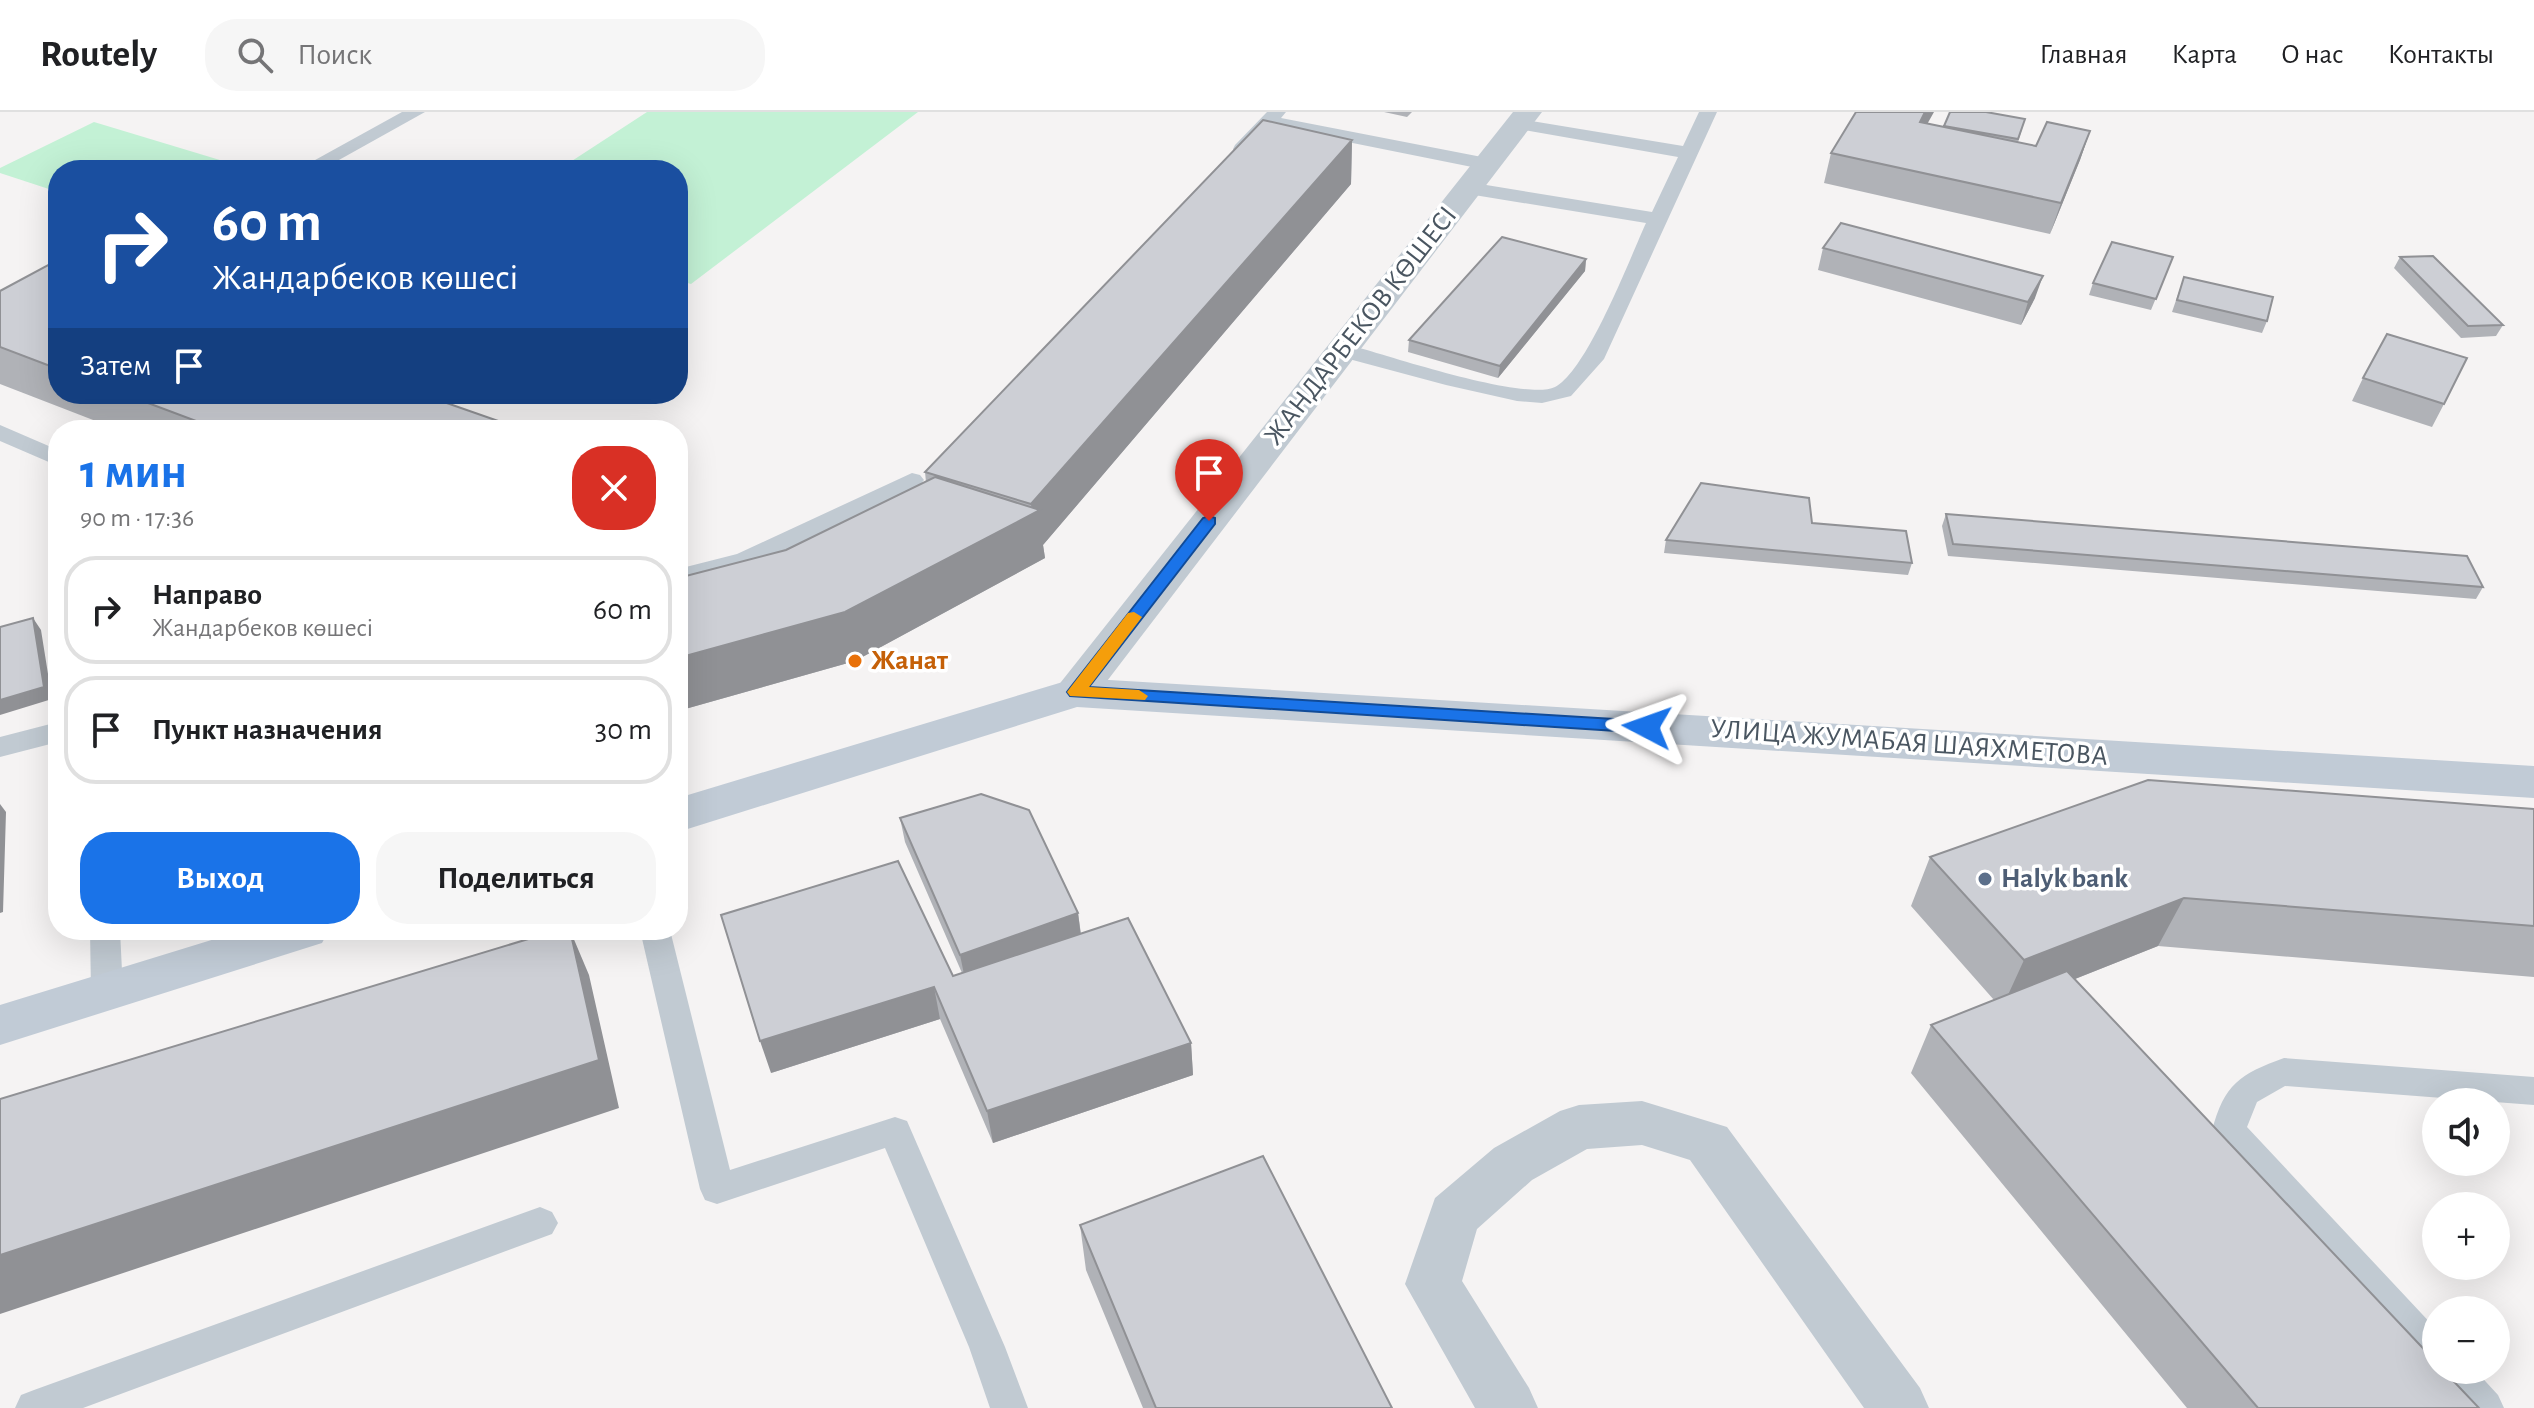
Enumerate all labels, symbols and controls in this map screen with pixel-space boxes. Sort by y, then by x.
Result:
search box [205,19,765,91]
icon: search [233,33,277,77]
text: Routely [40,36,157,74]
text: Поиск [297,40,372,70]
text: Главная [2039,41,2127,69]
text: Карта [2171,41,2237,69]
text: О нас [2281,41,2344,69]
text: Контакты [2388,41,2494,69]
icon: right [80,192,184,296]
text: 60 m [212,195,322,251]
street label: ЖАНДАРБЕКОВ КӨШЕСІ [1259,202,1463,450]
text: Жандарбеков көшесі [212,260,518,296]
icon: arrive [167,344,211,388]
text: Затем [80,351,151,381]
pin [1175,439,1243,521]
button: close [572,446,656,530]
text: 1 мин [80,449,187,497]
icon: arrive [1187,451,1231,495]
text: 90 m · 17:36 [80,505,194,531]
text: Направо [152,580,262,610]
icon: right [84,588,128,632]
text: 60 m [593,595,652,625]
text: Жандарбеков көшесі [152,615,373,641]
place label: Жанат [871,647,949,675]
marker: Жанат [846,652,864,670]
position arrow [1605,685,1689,769]
icon: arrive [84,708,128,752]
text: Пункт назначения [152,715,383,745]
text: 30 m [595,715,652,745]
street label: УЛИЦА ЖУМАБАЯ ШАЯХМЕТОВА [1709,715,2109,771]
button: Выход [80,832,360,924]
button: Поделиться [376,832,656,924]
place label: Halyk bank [2001,865,2128,893]
marker: Halyk bank [1976,870,1994,888]
map controls [2422,1088,2510,1384]
button: sound [2422,1088,2510,1176]
button: + [2422,1192,2510,1280]
button: − [2422,1296,2510,1384]

